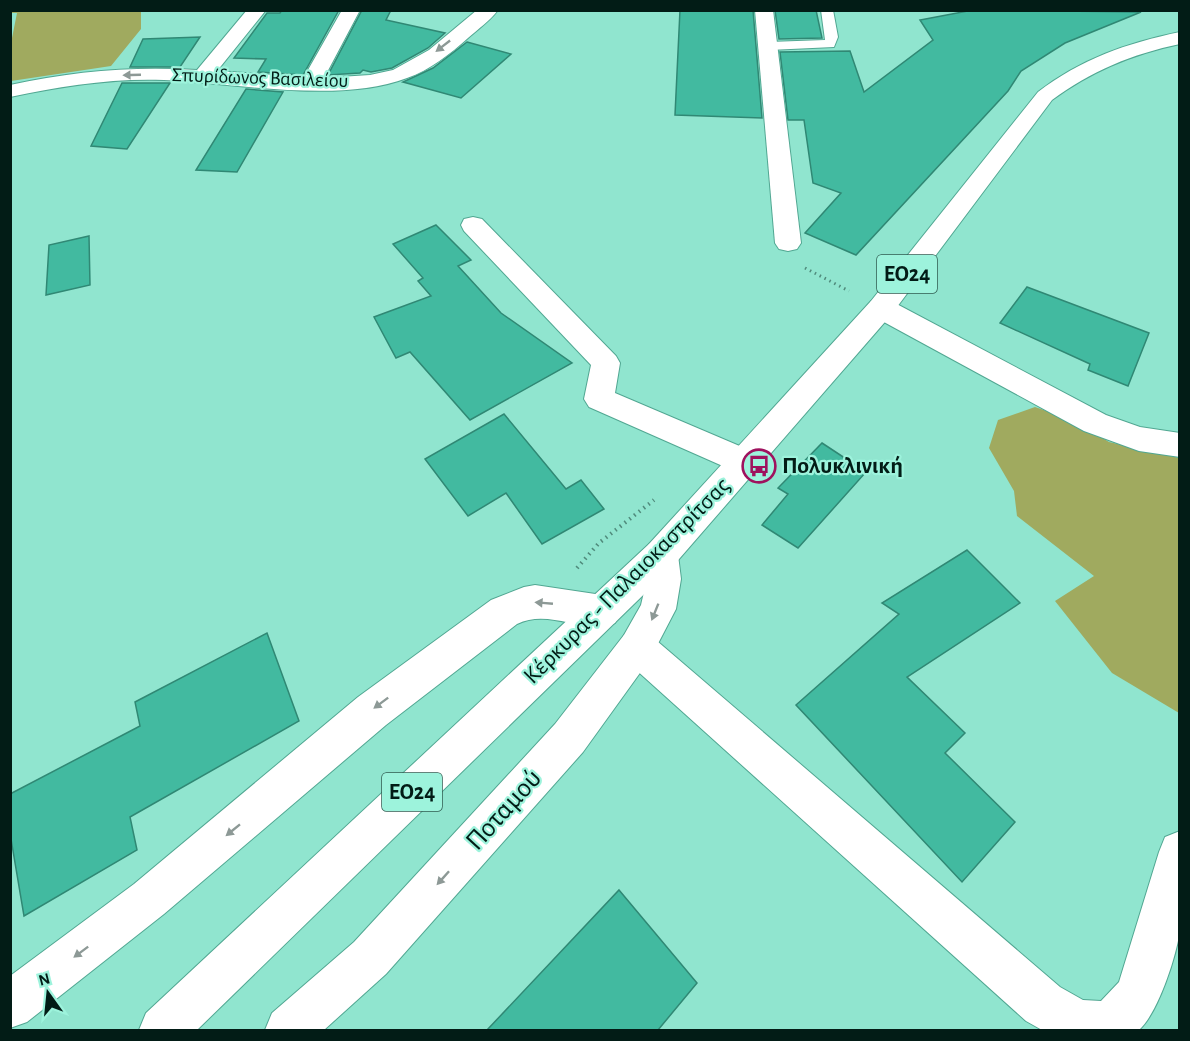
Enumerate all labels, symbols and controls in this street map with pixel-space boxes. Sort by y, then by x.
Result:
one-way arrow [435,40,451,53]
street label: Σπυρίδωνος Βασιλείου [171,65,349,91]
one-way arrow [122,70,141,79]
road number: ΕΟ24 [877,255,937,293]
bus stop icon: Πολυκλινική [741,448,777,484]
place label: Πολυκλινική [782,454,903,478]
street label: Κέρκυρας - Παλαιοκαστρίτσας [519,473,735,689]
one-way arrow [534,598,553,608]
one-way arrow [650,603,660,621]
one-way arrow [374,697,389,709]
street label: Ποταμού [461,764,547,856]
road number: ΕΟ24 [382,773,442,811]
one-way arrow [226,823,241,836]
one-way arrow [436,870,450,885]
one-way arrow [73,945,88,957]
north arrow [18,963,78,1023]
text: N [37,970,52,989]

